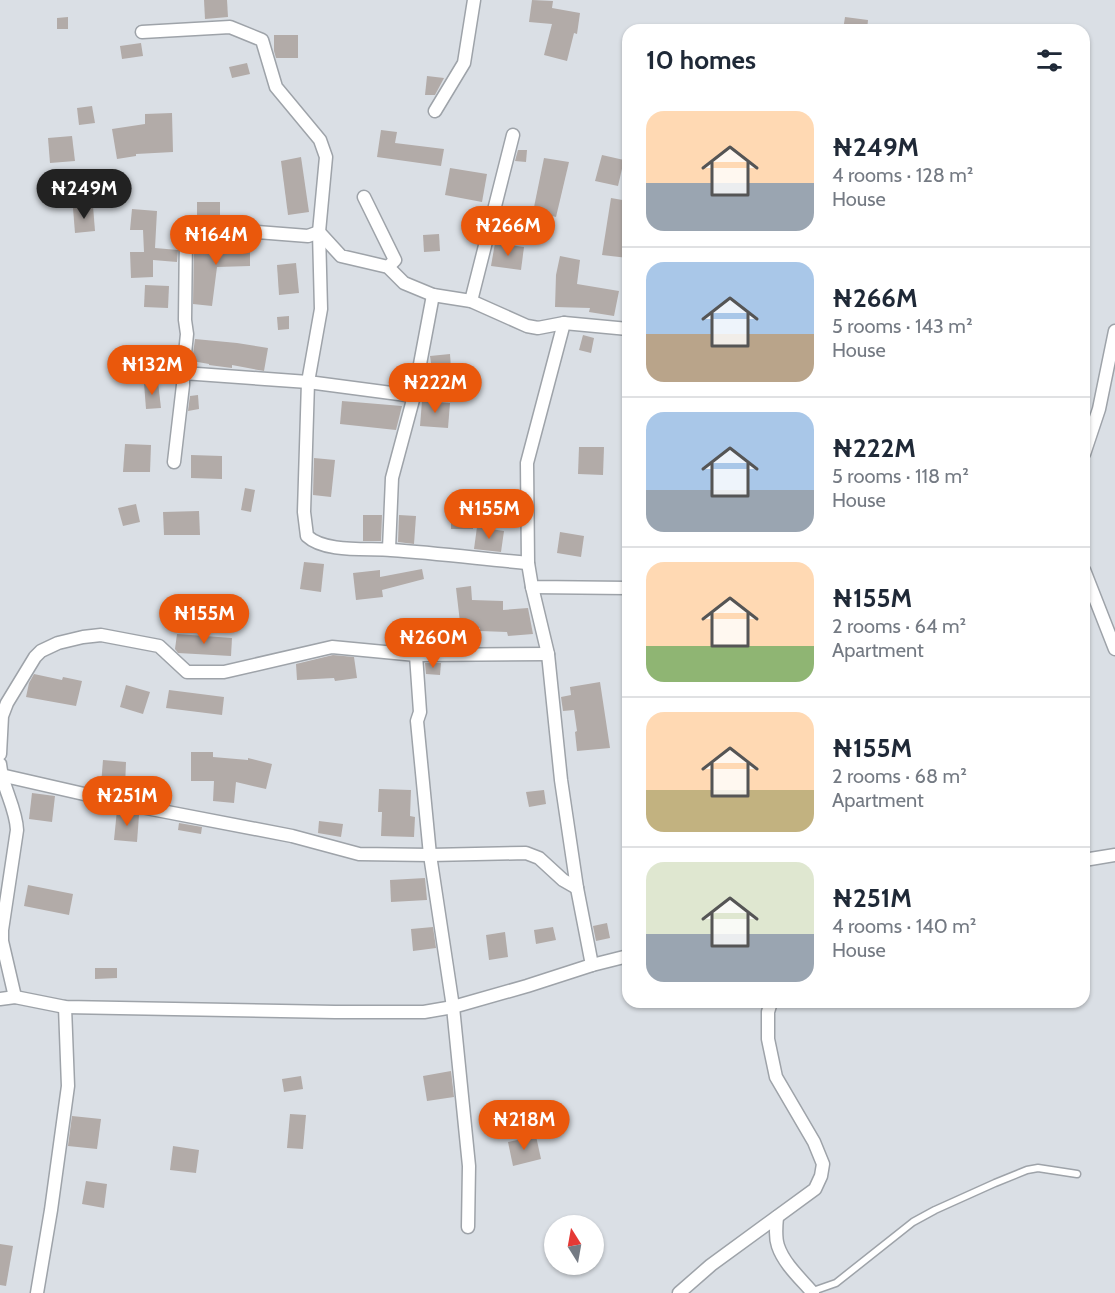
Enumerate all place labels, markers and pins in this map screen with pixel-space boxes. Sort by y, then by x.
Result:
pin: ₦249M [42,169,126,220]
pin: ₦266M [466,206,550,257]
pin: ₦164M [174,215,258,266]
pin: ₦132M [110,345,194,396]
pin: ₦222M [393,363,477,414]
pin: ₦155M [447,489,531,540]
pin: ₦155M [162,594,246,645]
pin: ₦260M [391,618,475,669]
pin: ₦251M [85,776,169,827]
pin: ₦218M [482,1100,566,1151]

